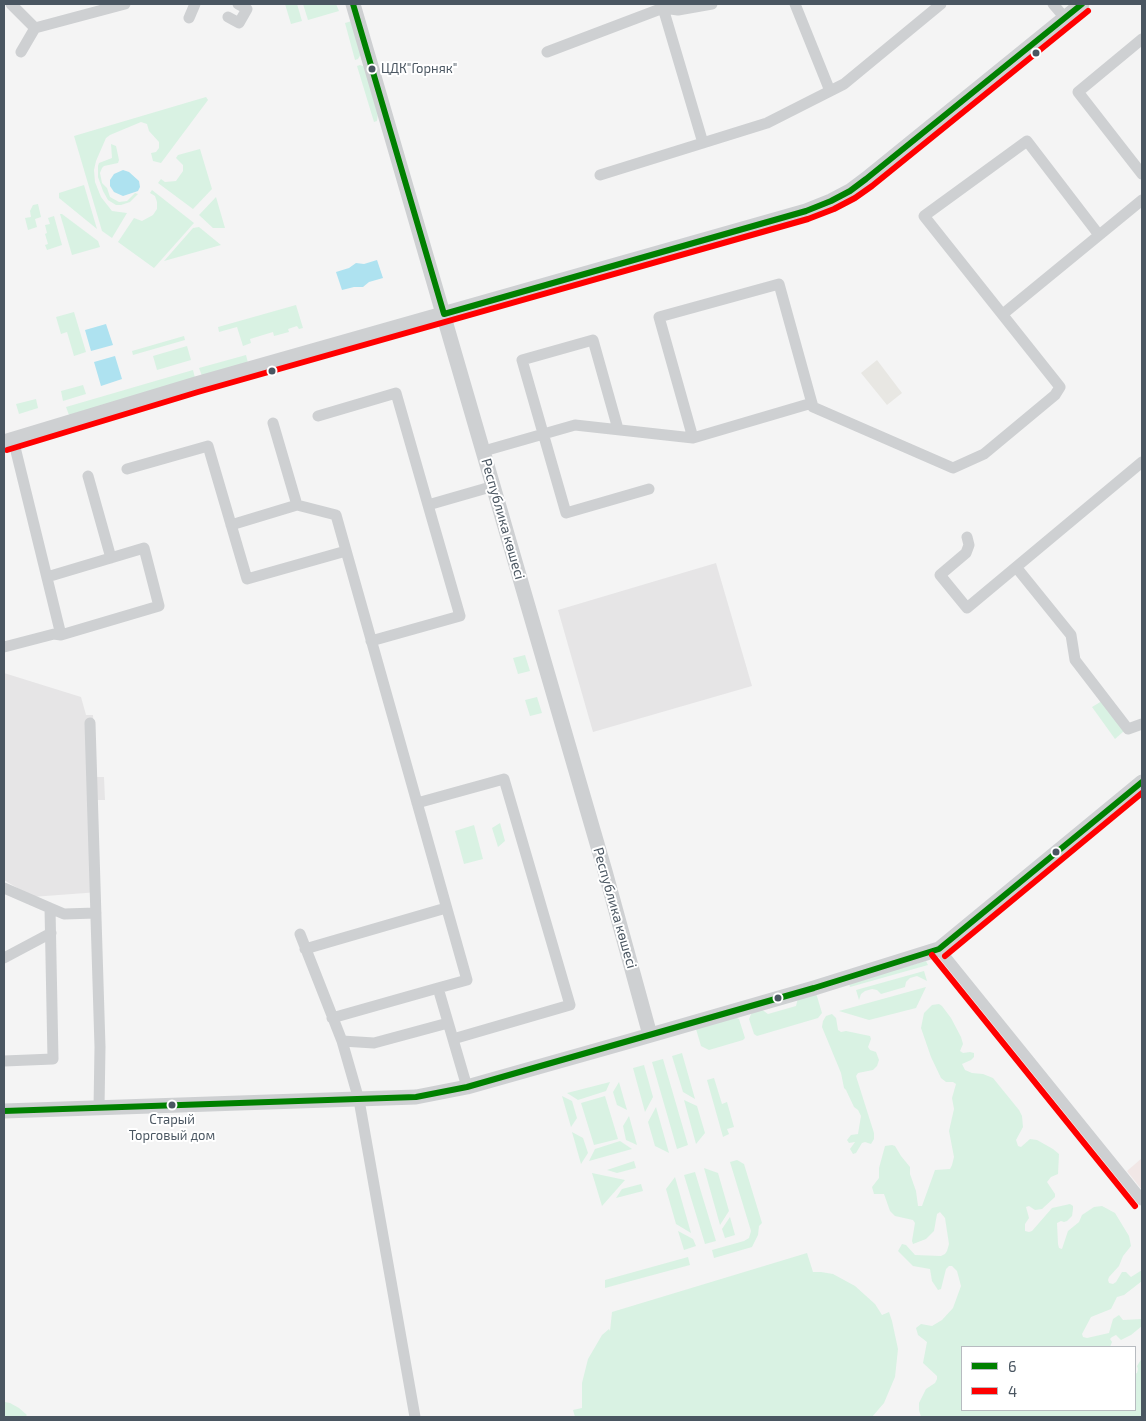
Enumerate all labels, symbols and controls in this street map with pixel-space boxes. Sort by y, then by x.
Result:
unlabelled marker [1031,48,1041,58]
place label: ЦДК"Горняк" [381,61,457,77]
marker: ЦДК"Горняк" [367,64,377,74]
unlabelled marker [267,366,277,376]
street label: Республика көшесі [478,456,528,582]
street label: Республика көшесі [590,845,640,971]
unlabelled marker [1051,847,1061,857]
unlabelled marker [773,993,783,1003]
marker: Старый Торговый дом [167,1100,177,1110]
place label: Старый Торговый дом [129,1112,215,1143]
legend [961,1346,1136,1411]
text: 6 [1008,1357,1017,1375]
text: 4 [1008,1382,1017,1400]

